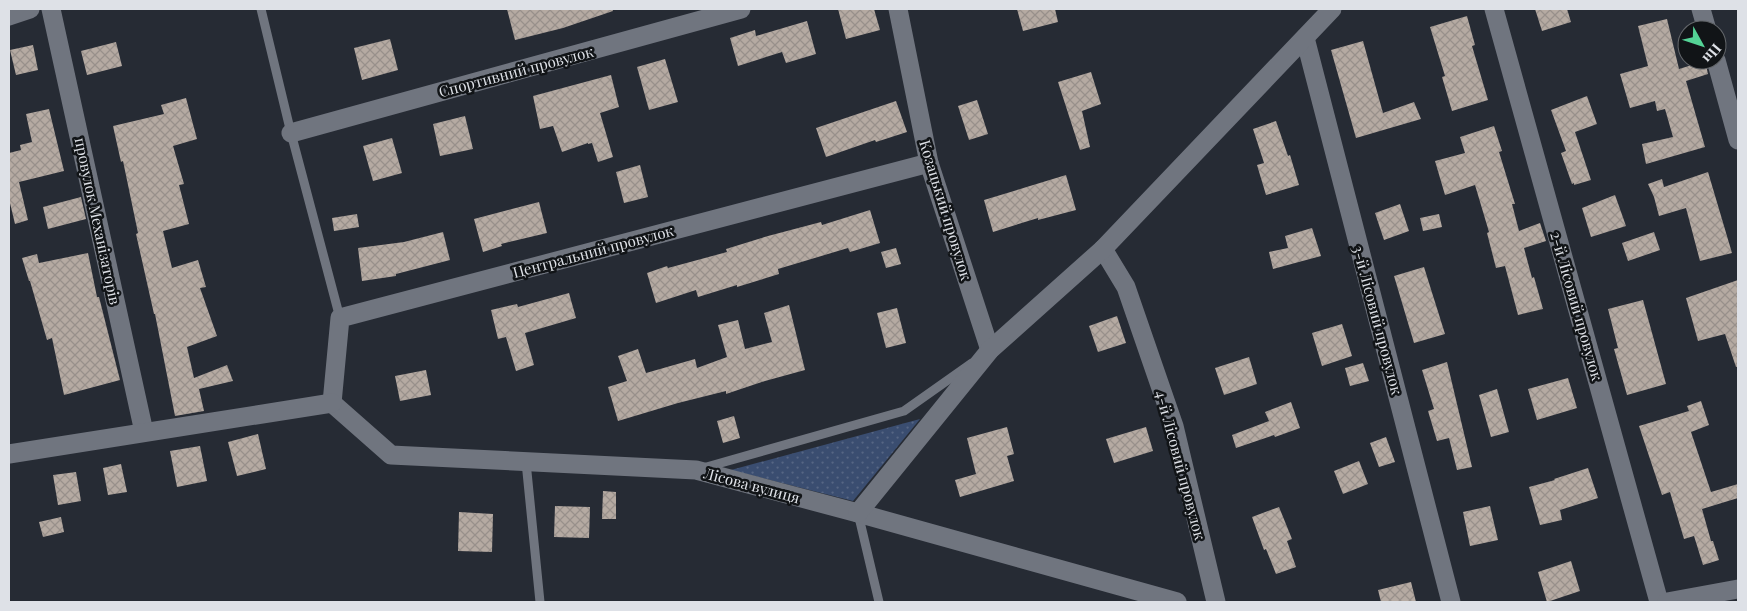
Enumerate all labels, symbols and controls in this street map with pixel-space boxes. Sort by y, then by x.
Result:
north arrow [1677,20,1727,70]
text: Пн [1699,40,1726,68]
street label: Спортивний провулок [436,41,596,101]
street label: провулок Механізаторів [71,136,125,306]
street label: Козацький провулок [915,137,977,283]
street label: Центральний провулок [510,220,676,282]
street label: 2-й Лісовий провулок [1546,229,1608,383]
street label: 3-й Лісовий провулок [1348,243,1408,397]
street label: 4-й Лісовий провулок [1151,388,1211,543]
street label: Лісова вулиця [701,462,802,507]

